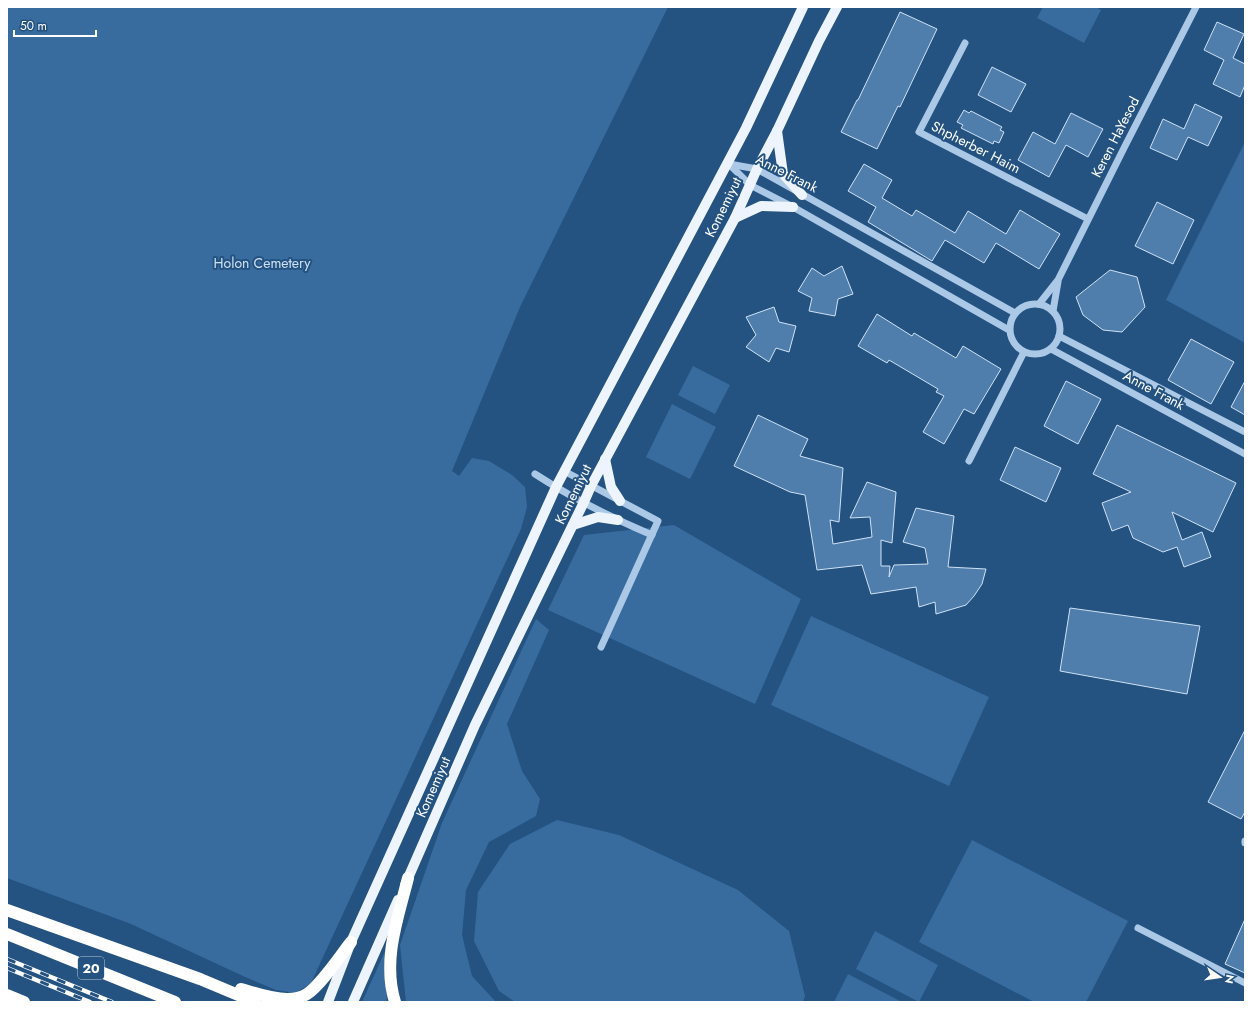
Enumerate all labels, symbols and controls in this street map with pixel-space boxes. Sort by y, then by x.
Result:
scale bar [14,12,96,38]
text: 50 m [20,17,47,35]
street label: Keren HaYesod [1086,93,1144,181]
street label: Shpherber Haim [928,116,1024,178]
street label: Anne Frank [753,149,822,198]
street label: Komemiyut [700,173,746,240]
park label: Holon Cemetery [214,253,311,273]
street label: Anne Frank [1120,365,1189,415]
street label: Komemiyut [550,460,596,527]
street label: Komemiyut [411,753,456,821]
road number: 20 [78,957,104,979]
north arrow [1200,957,1240,997]
text: N [1221,973,1239,985]

